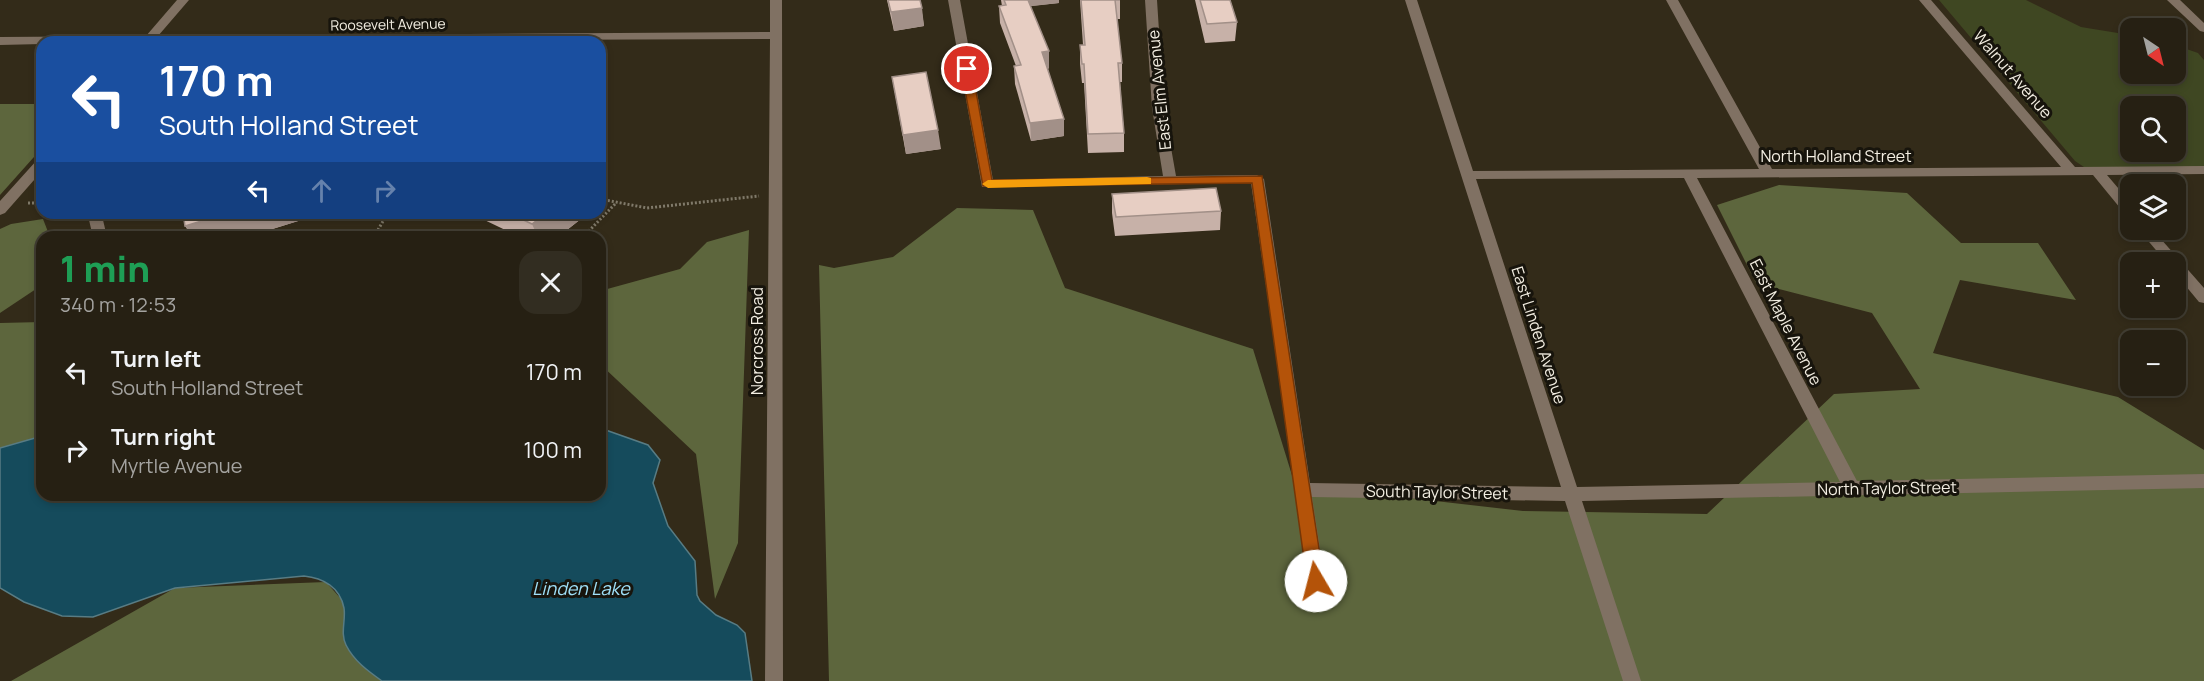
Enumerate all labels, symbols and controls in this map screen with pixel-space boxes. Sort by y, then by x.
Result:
street label: Roosevelt Avenue [330,13,446,35]
north arrow [2120,18,2186,84]
map controls [2120,18,2186,396]
street label: Walnut Avenue [1969,25,2057,123]
street label: East Elm Avenue [1142,29,1176,151]
pin [941,43,992,94]
text: 170 m [159,51,274,109]
icon: arrive [950,52,983,85]
icon: left [60,60,138,138]
button: search [2120,96,2186,162]
text: South Holland Street [159,106,419,143]
street label: North Holland Street [1760,145,1912,167]
icon: left [242,174,275,207]
icon: ahead [305,174,338,207]
icon: right [368,174,401,207]
button: layers [2120,174,2186,240]
text: 1 min [60,244,150,293]
button: close [519,251,582,314]
button: + [2120,252,2186,318]
street label: East Maple Avenue [1745,255,1827,389]
street label: East Linden Avenue [1506,263,1572,407]
street label: Norcross Road [746,287,768,395]
text: 340 m · 12:53 [60,291,176,318]
button: − [2120,330,2186,396]
text: Turn left [111,344,201,374]
icon: left [60,356,93,389]
text: 170 m [526,357,582,387]
text: South Holland Street [111,374,303,401]
text: Turn right [111,422,216,452]
icon: right [60,434,93,467]
text: 100 m [524,435,582,465]
text: Myrtle Avenue [111,452,242,479]
street label: North Taylor Street [1817,476,1957,500]
street label: South Taylor Street [1366,480,1508,504]
position arrow [1284,549,1348,613]
water label: Linden Lake [532,576,631,600]

